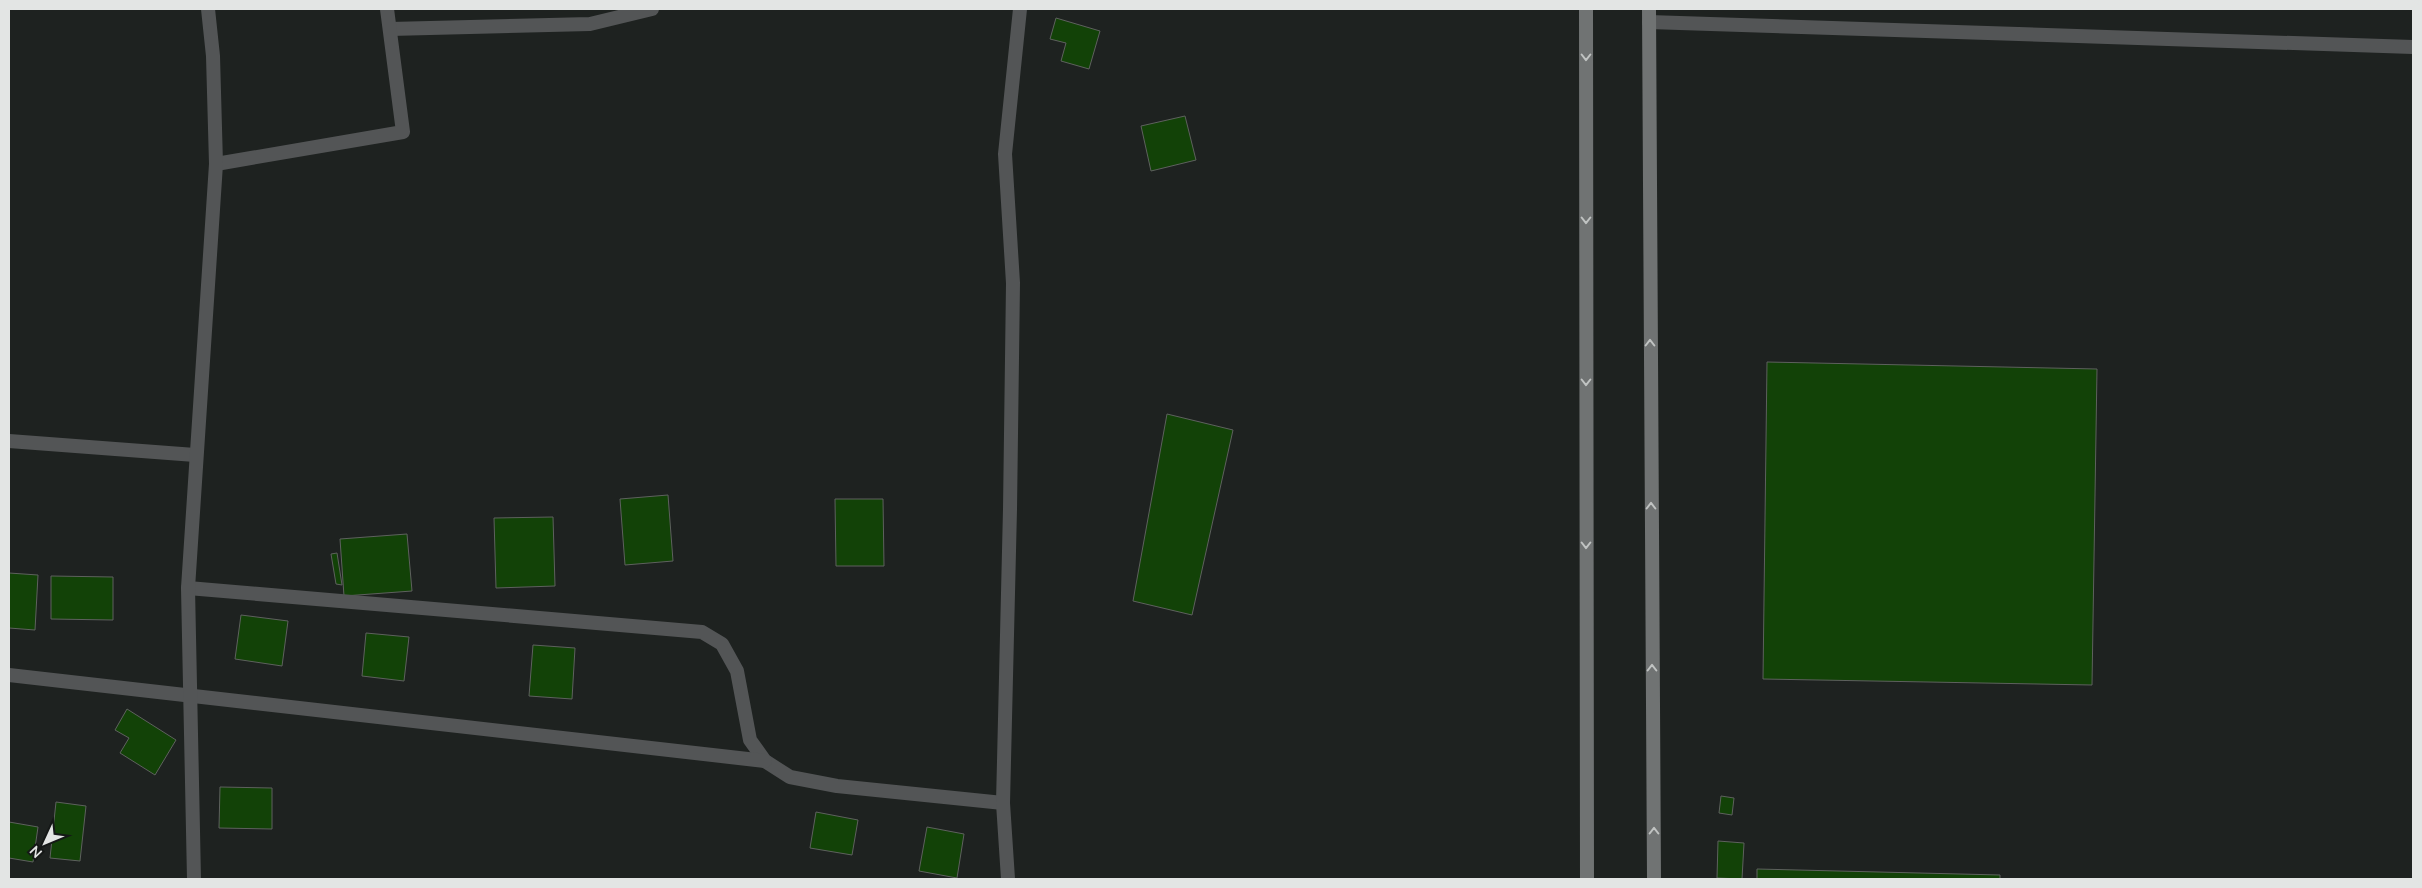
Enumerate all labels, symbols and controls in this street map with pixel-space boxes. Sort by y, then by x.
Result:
one-way arrow [1581,54,1591,62]
one-way arrow [1581,216,1591,224]
one-way arrow [1645,339,1655,346]
one-way arrow [1581,379,1591,387]
one-way arrow [1646,501,1656,509]
one-way arrow [1581,542,1591,549]
one-way arrow [1647,664,1658,672]
north arrow [20,818,70,868]
one-way arrow [1649,826,1659,834]
text: N [26,841,46,862]

